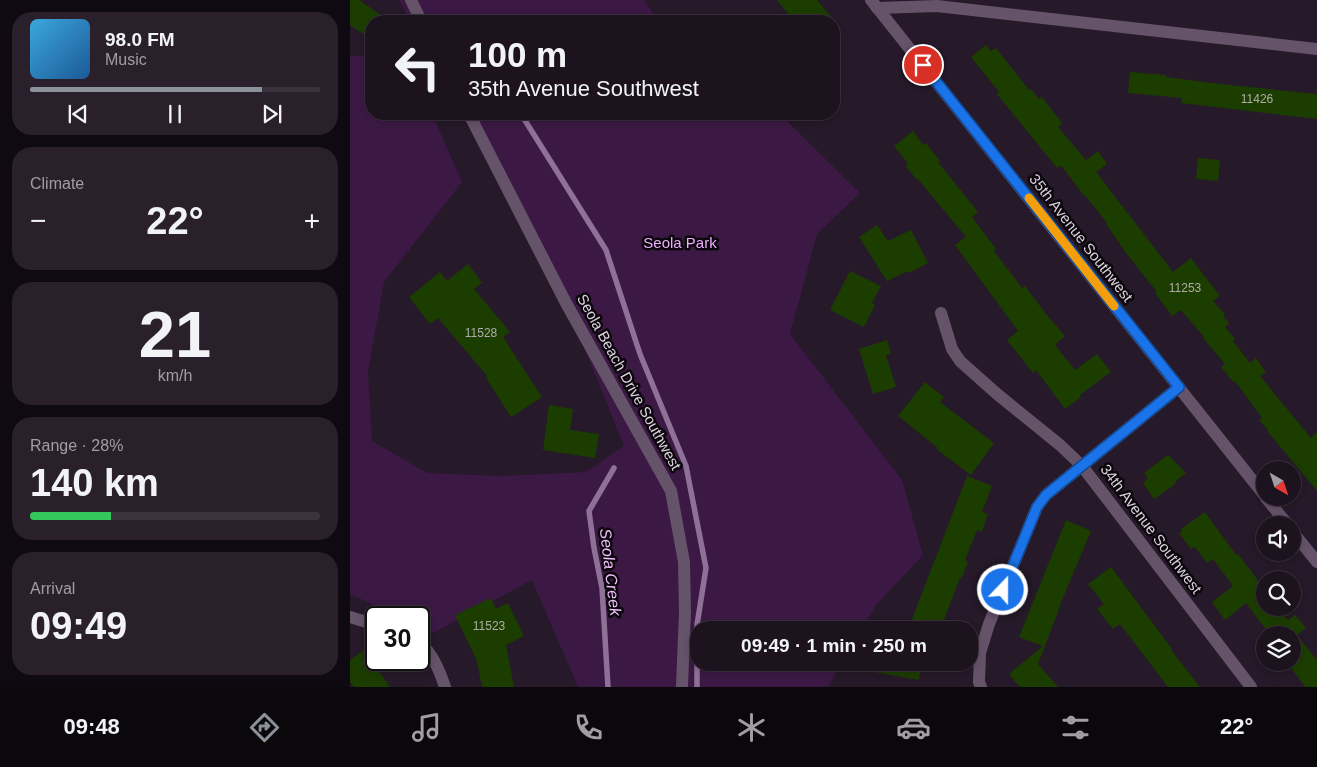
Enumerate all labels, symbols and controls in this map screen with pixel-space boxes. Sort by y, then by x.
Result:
text: 98.0 FM [105,29,175,50]
icon: left [385,35,450,100]
text: 100 m [468,35,567,74]
pin [902,44,944,86]
text: Music [105,51,147,68]
icon: arrive [909,51,937,79]
text: 35th Avenue Southwest [468,76,699,101]
house number: 11426 [1241,92,1274,106]
icon: previous [64,100,92,128]
icon: pause [161,100,189,128]
icon: next [258,100,286,128]
street label: 35th Avenue Southwest [1026,170,1137,306]
text: Climate [30,175,84,192]
text: 22° [146,200,204,242]
text: − [30,205,46,236]
text: + [304,205,320,236]
park label: Seola Park [643,234,717,251]
house number: 11253 [1169,281,1202,295]
street label: Seola Beach Drive Southwest [574,291,685,473]
text: 21 [139,298,211,371]
house number: 11528 [465,326,498,340]
text: km/h [158,367,192,384]
text: Range · 28% [30,437,123,454]
street label: 34th Avenue Southwest [1097,461,1206,597]
north arrow [1256,461,1301,506]
map controls [1256,461,1301,671]
text: 140 km [30,462,159,504]
button: sound [1256,516,1301,561]
water label: Seola Creek [597,527,624,618]
position arrow [976,563,1028,615]
button: search [1256,571,1301,616]
text: Arrival [30,580,75,597]
text: 09:49 [30,605,127,647]
speed limit sign: 30 [365,606,430,671]
house number: 11523 [473,619,506,633]
button: layers [1256,626,1301,671]
text: 09:49 · 1 min · 250 m [741,635,927,656]
icon: directions [247,710,282,745]
icon: music [409,710,444,745]
icon: phone [571,710,606,745]
icon: climate [734,710,769,745]
icon: car [896,710,931,745]
icon: filters [1058,710,1093,745]
text: 09:48 [64,714,120,739]
text: 22° [1220,714,1253,739]

